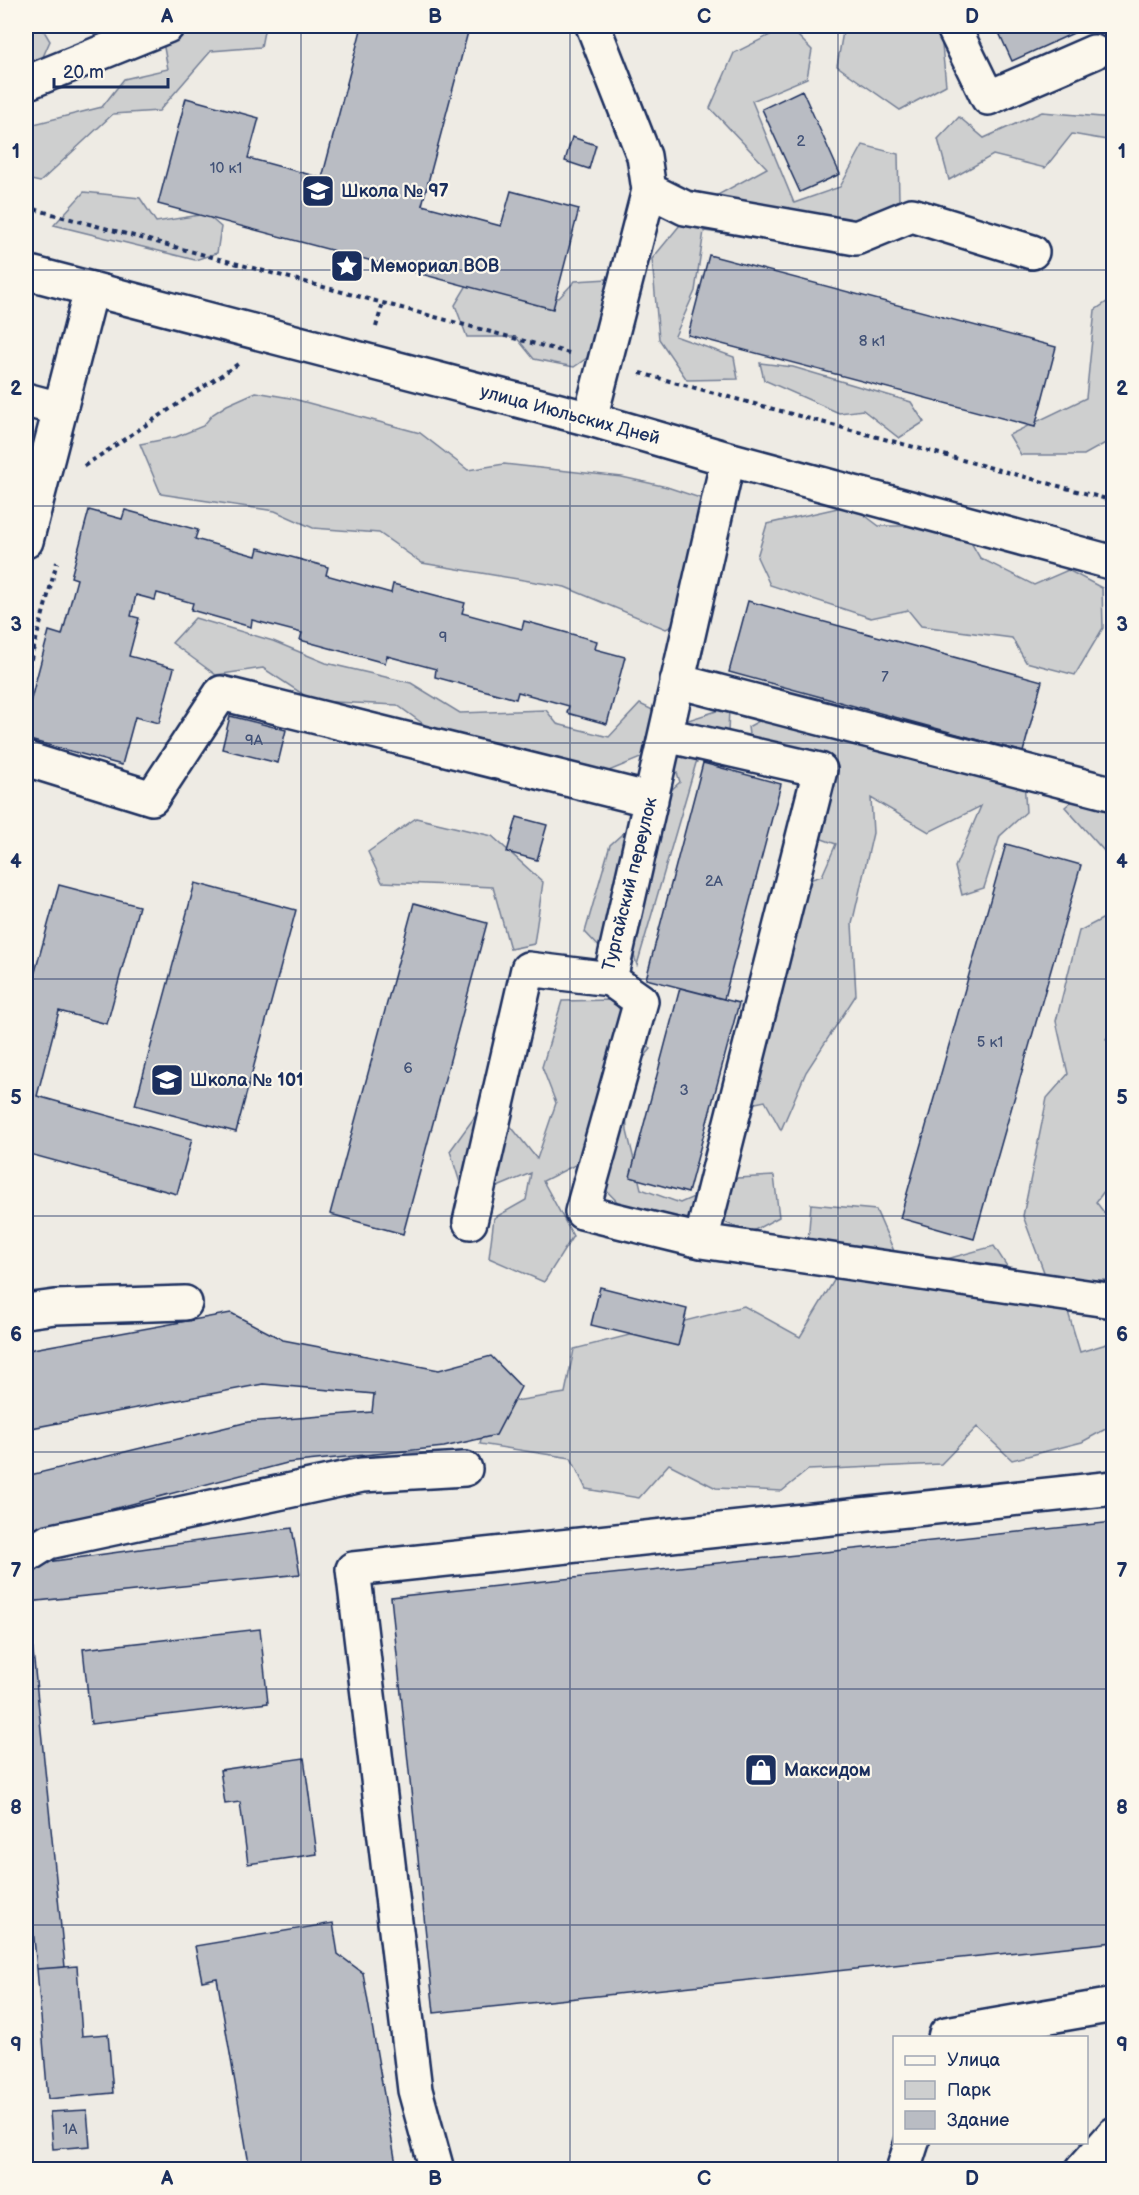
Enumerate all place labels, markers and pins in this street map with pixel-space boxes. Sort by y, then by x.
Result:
school or university icon: Школа № 97 [300,173,336,209]
place label: Школа № 97 [341,181,449,202]
place icon: Мемориал ВОВ [329,248,365,284]
place label: Мемориал ВОВ [370,256,499,277]
school or university icon: Школа № 101 [149,1062,185,1098]
place label: Школа № 101 [190,1070,304,1091]
shop icon: Максидом [743,1752,779,1788]
place label: Максидом [784,1760,871,1781]

